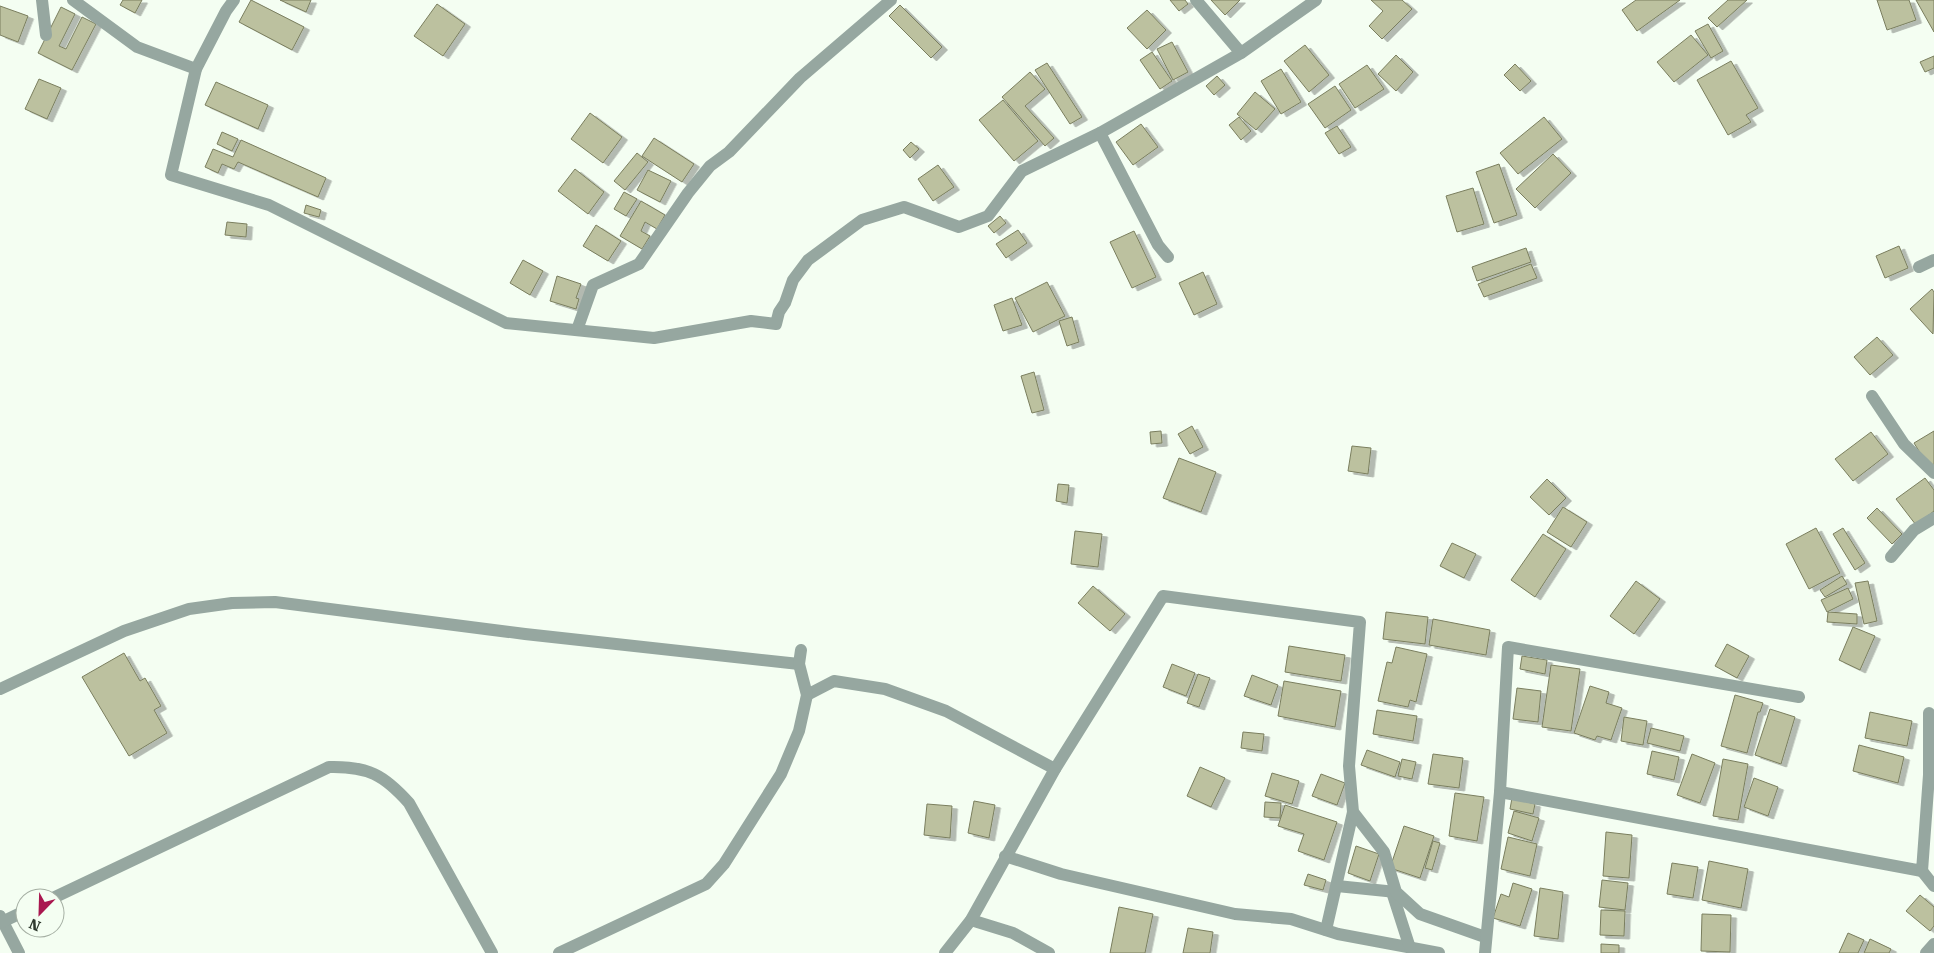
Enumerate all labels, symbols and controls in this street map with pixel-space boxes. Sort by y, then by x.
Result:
north arrow [15,888,65,938]
text: N [27,915,43,934]

